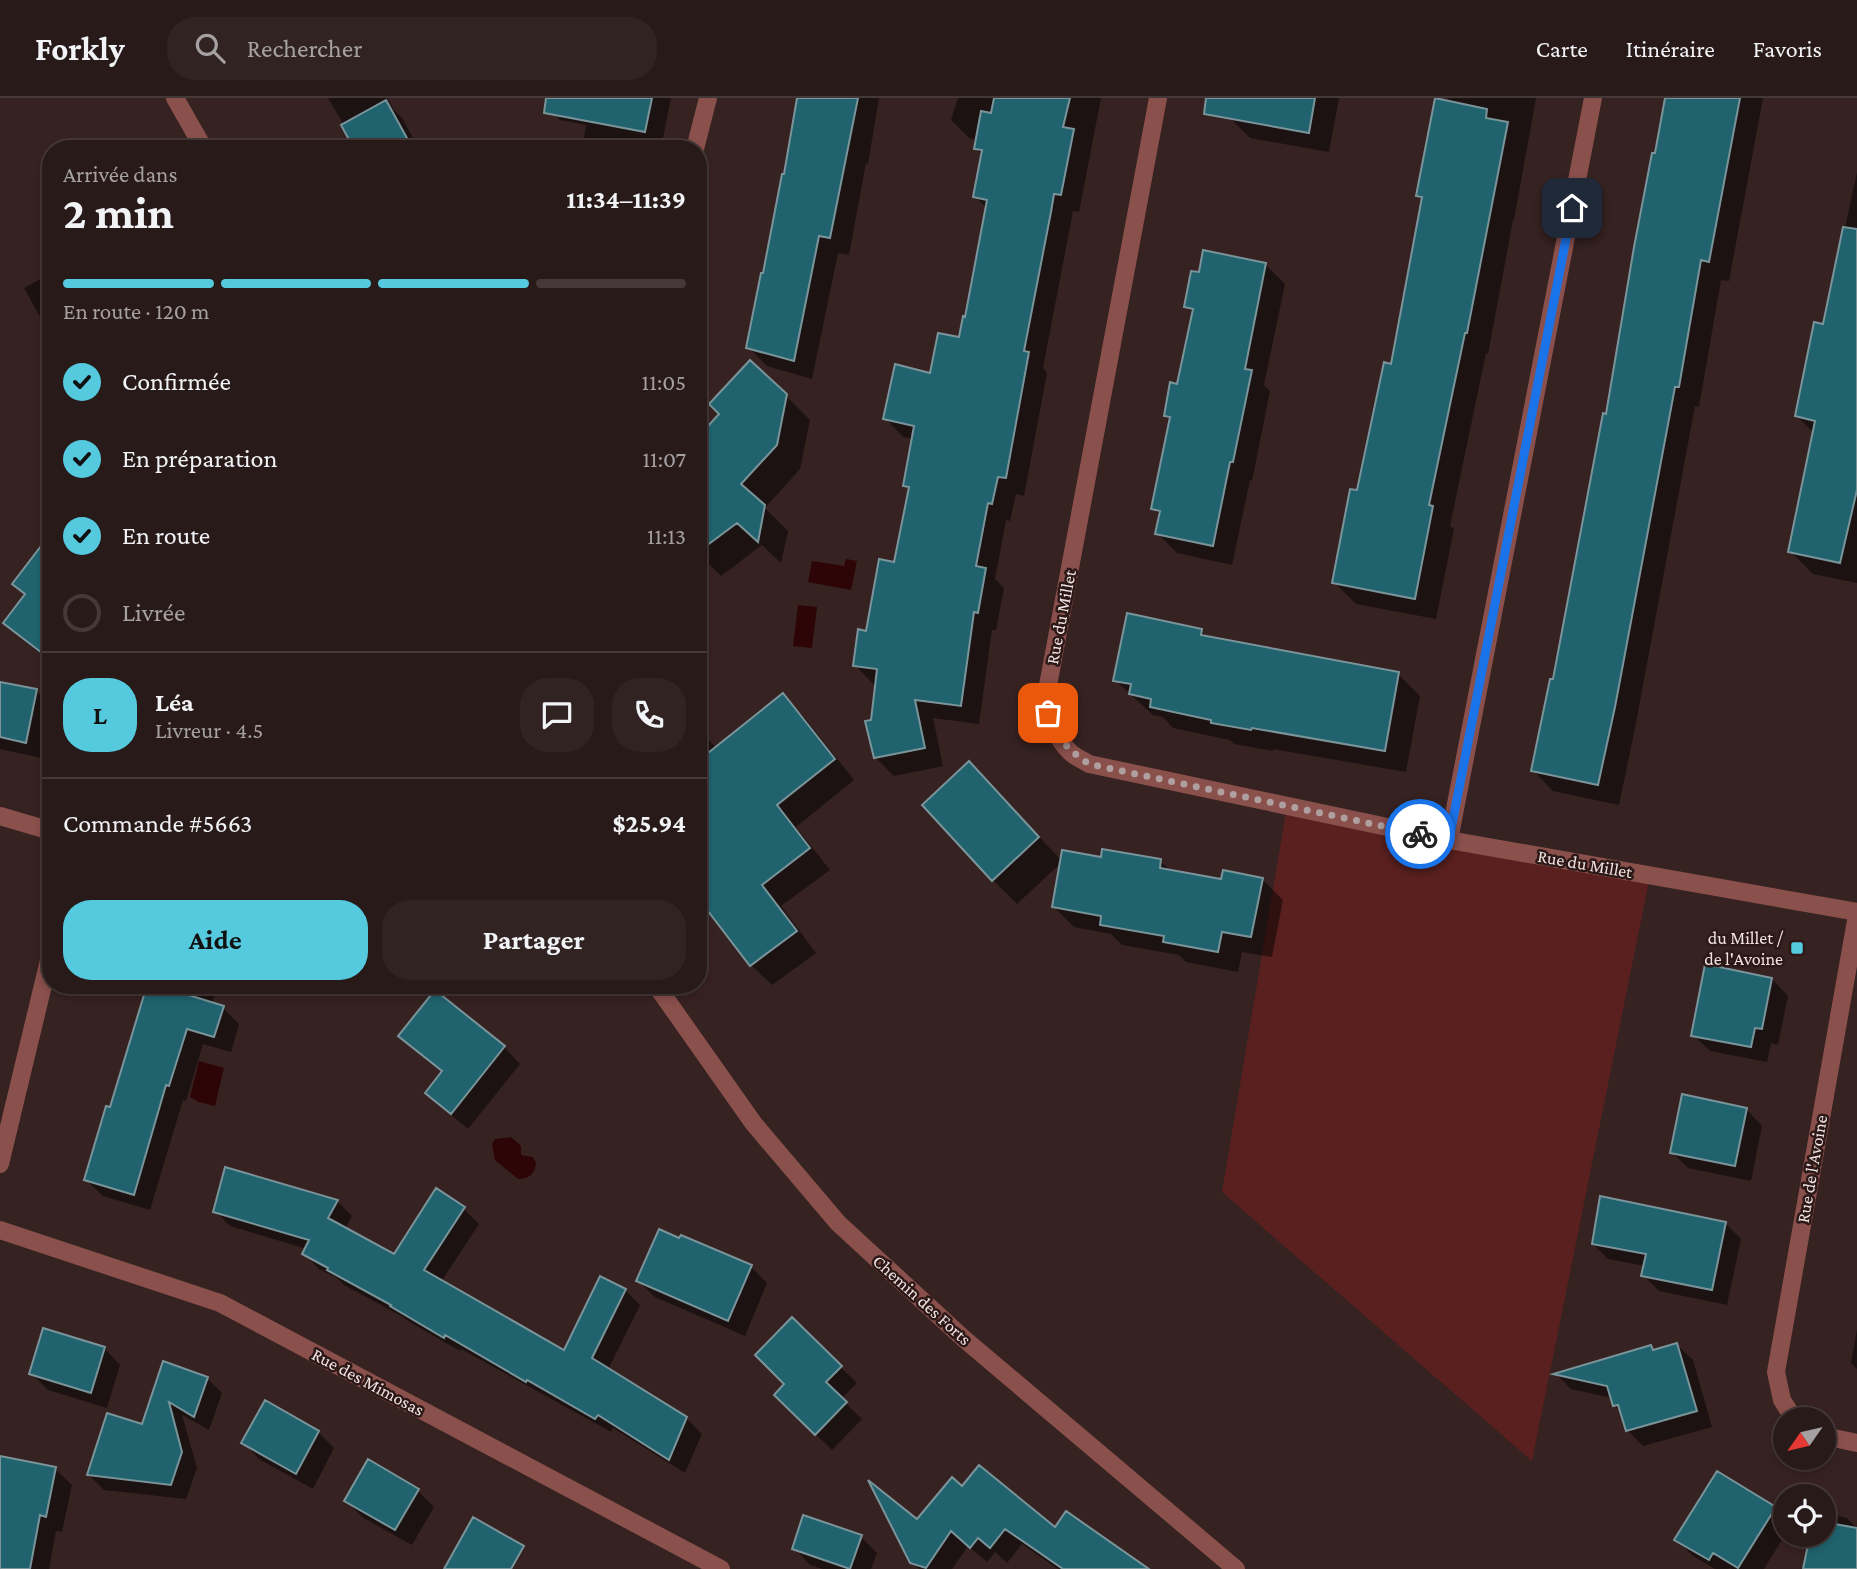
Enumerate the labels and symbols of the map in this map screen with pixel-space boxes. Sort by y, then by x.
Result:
pin [1542,178,1602,238]
street label: Rue du Millet [1042,567,1080,666]
pin [1018,683,1078,743]
courier [1385,799,1455,869]
street label: Rue du Millet [1536,846,1635,882]
place label: du Millet / de l'Avoine [1704,928,1784,969]
marker: du Millet / de l'Avoine [1789,940,1805,956]
street label: Rue de l'Avoine [1793,1113,1831,1225]
street label: Chemin des Forts [869,1251,975,1349]
street label: Rue des Mimosas [309,1344,427,1420]
north arrow [1773,1407,1836,1470]

